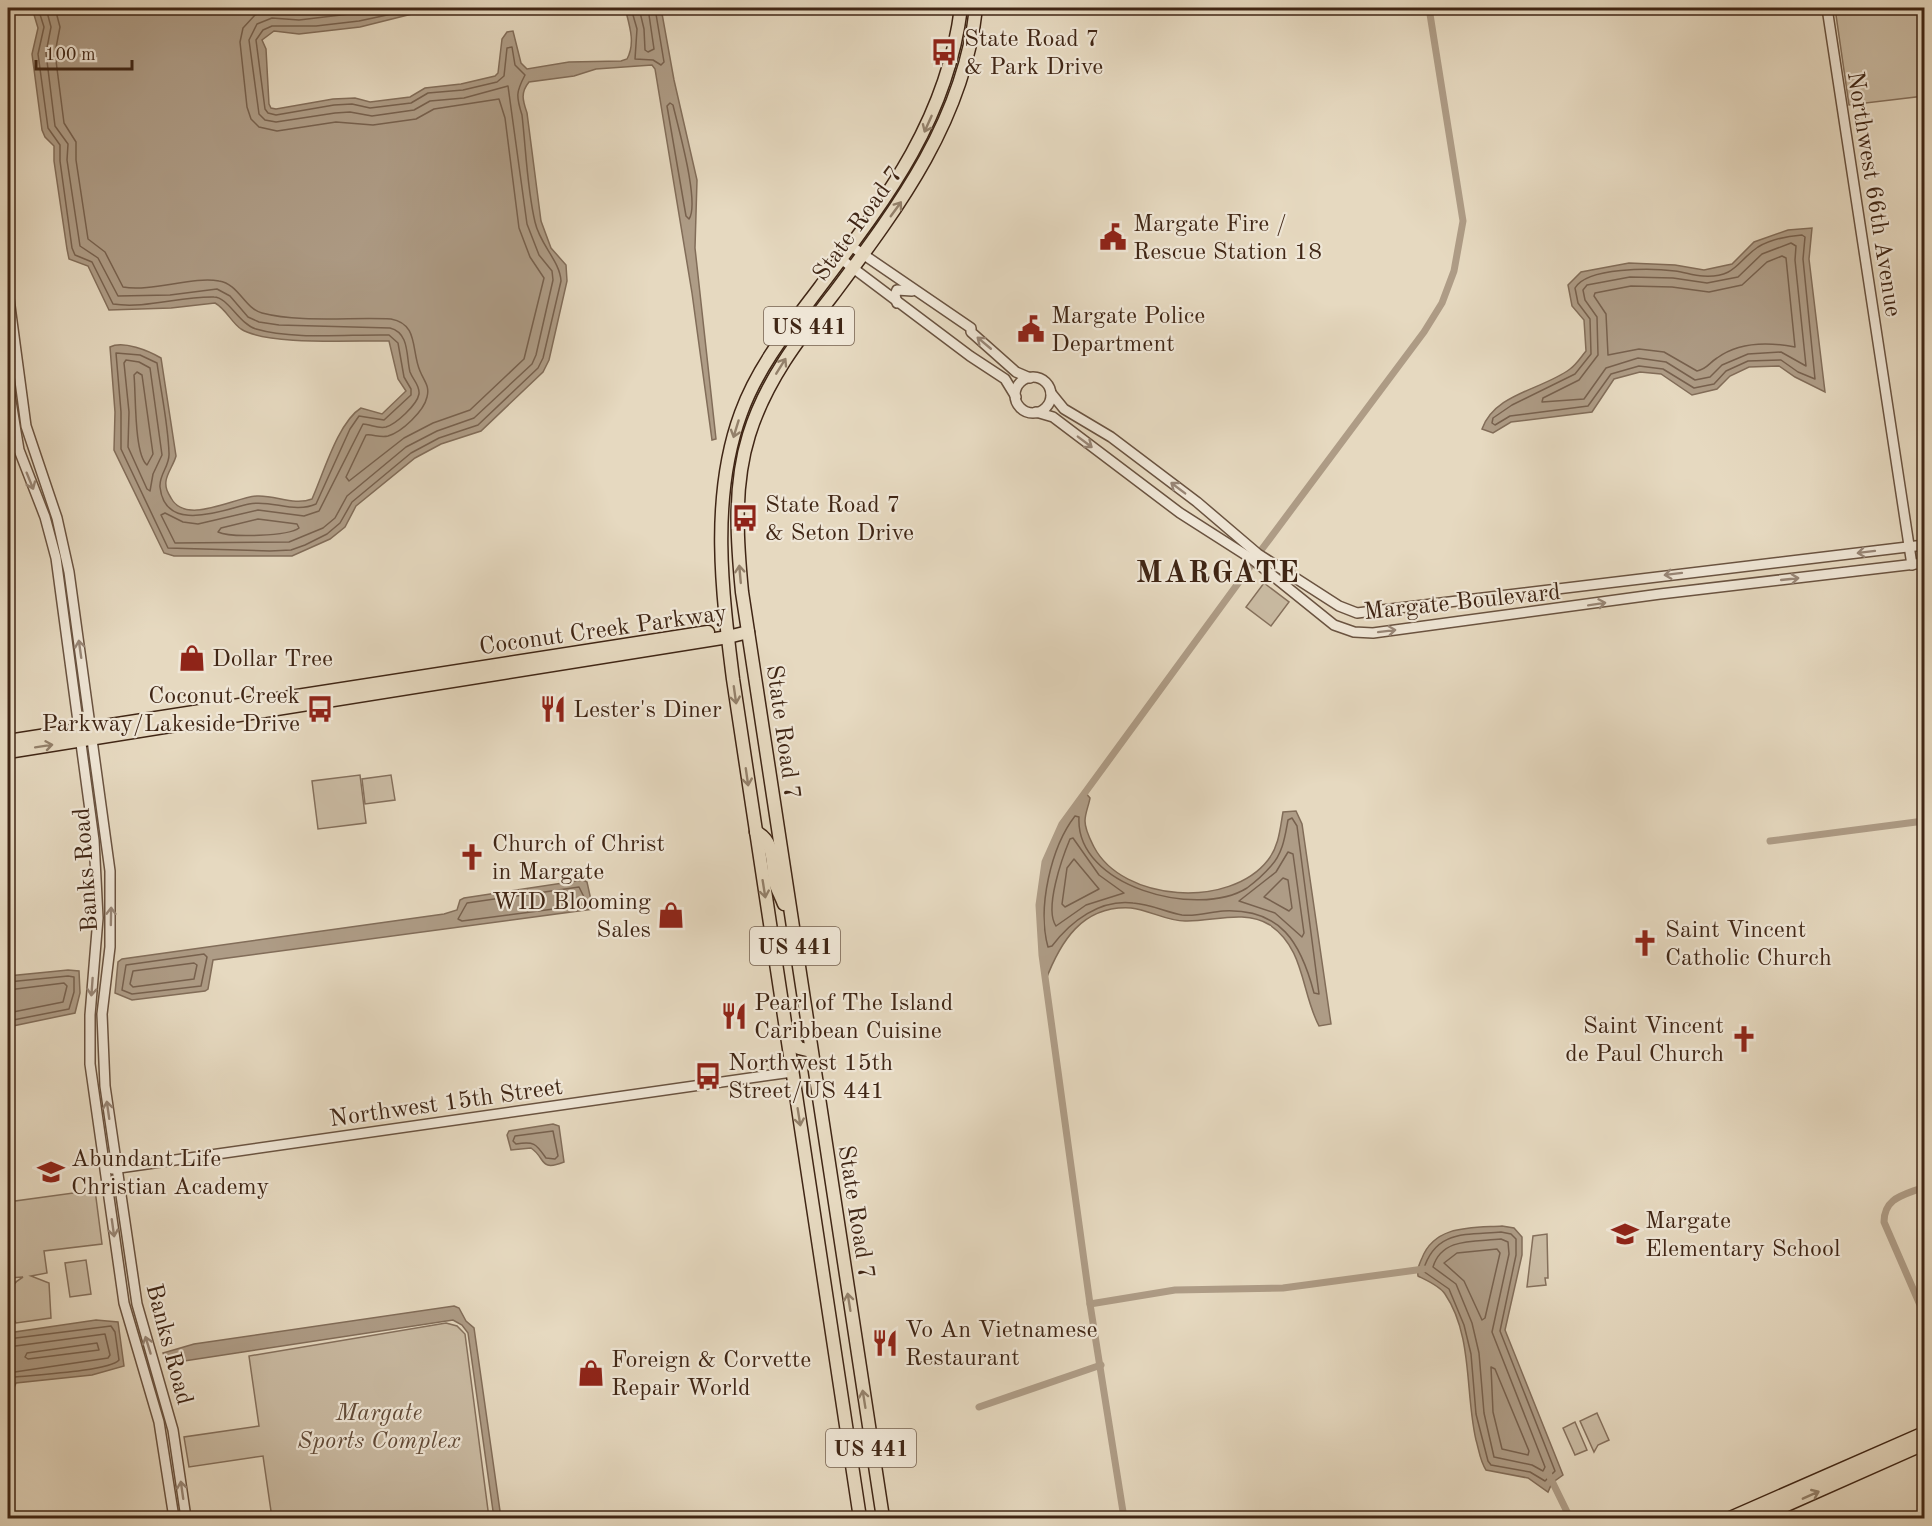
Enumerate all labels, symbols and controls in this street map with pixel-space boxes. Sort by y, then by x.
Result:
place label: State Road 7 & Park Drive [964,28,1103,80]
scale bar [36,33,132,71]
bus stop icon: State Road 7 & Park Drive [929,37,959,67]
text: 100 m [45,46,96,64]
street label: Northwest 66th Avenue [1842,70,1904,319]
one-way arrow [922,114,933,133]
street label: State Road 7 [809,162,908,286]
one-way arrow [890,201,902,217]
place label: Margate Fire / Rescue Station 18 [1133,213,1322,265]
public building icon: Margate Fire / Rescue Station 18 [1098,222,1128,252]
place label: Margate Police Department [1051,305,1205,357]
road number: US 441 [764,307,854,345]
public building icon: Margate Police Department [1016,314,1046,344]
one-way arrow [976,336,992,349]
one-way arrow [775,358,787,375]
one-way arrow [730,420,741,439]
one-way arrow [1077,436,1093,448]
one-way arrow [25,471,36,490]
one-way arrow [1171,481,1187,494]
place label: State Road 7 & Seton Drive [765,494,914,546]
bus stop icon: State Road 7 & Seton Drive [730,503,760,533]
one-way arrow [1857,547,1877,558]
district label: MARGATE [1136,559,1300,589]
one-way arrow [734,564,745,584]
one-way arrow [1663,569,1683,580]
one-way arrow [1780,573,1800,584]
street label: Margate Boulevard [1363,581,1562,625]
one-way arrow [1586,599,1606,610]
street label: Coconut Creek Parkway [478,602,729,660]
one-way arrow [1376,626,1396,637]
one-way arrow [74,640,85,660]
shop icon: Dollar Tree [177,643,207,673]
place label: Dollar Tree [212,648,333,672]
street label: State Road 7 [761,664,803,801]
place label: Coconut Creek Parkway/Lakeside Drive [41,685,300,737]
one-way arrow [730,685,741,705]
bus stop icon: Coconut Creek Parkway/Lakeside Drive [305,694,335,724]
restaurant icon: Lester's Diner [538,694,568,724]
place label: Lester's Diner [573,699,722,723]
one-way arrow [34,741,54,752]
one-way arrow [742,767,753,786]
street label: Banks Road [71,807,103,933]
place label: Church of Christ in Margate [492,833,665,885]
church icon: Church of Christ in Margate [457,842,487,872]
one-way arrow [759,879,770,899]
place label: WID Blooming Sales [492,891,651,943]
shop icon: WID Blooming Sales [656,900,686,930]
one-way arrow [105,907,117,927]
place label: Saint Vincent Catholic Church [1665,919,1832,971]
road number: US 441 [750,927,840,965]
church icon: Saint Vincent Catholic Church [1630,928,1660,958]
one-way arrow [86,976,97,996]
place label: Pearl of The Island Caribbean Cuisine [754,992,953,1044]
restaurant icon: Pearl of The Island Caribbean Cuisine [719,1001,749,1031]
place label: Saint Vincent de Paul Church [1565,1015,1724,1067]
church icon: Saint Vincent de Paul Church [1729,1024,1759,1054]
place label: Northwest 15th Street/US 441 [728,1052,893,1104]
bus stop icon: Northwest 15th Street/US 441 [693,1061,723,1091]
street label: Northwest 15th Street [328,1076,564,1132]
one-way arrow [103,1101,114,1121]
one-way arrow [794,1107,805,1126]
street label: State Road 7 [833,1144,877,1281]
place label: Abundant Life Christian Academy [71,1148,270,1200]
school or university icon: Abundant Life Christian Academy [36,1157,66,1187]
place label: Margate Elementary School [1645,1210,1840,1262]
one-way arrow [108,1217,119,1237]
school or university icon: Margate Elementary School [1610,1219,1640,1249]
street label: Banks Road [140,1281,196,1408]
one-way arrow [844,1293,855,1313]
place label: Vo An Vietnamese Restaurant [905,1319,1098,1371]
restaurant icon: Vo An Vietnamese Restaurant [870,1328,900,1358]
one-way arrow [142,1335,153,1354]
place label: Foreign & Corvette Repair World [611,1349,811,1401]
shop icon: Foreign & Corvette Repair World [576,1358,606,1388]
one-way arrow [858,1389,869,1409]
park label: Margate Sports Complex [297,1402,461,1454]
road number: US 441 [826,1429,916,1467]
one-way arrow [177,1480,188,1500]
one-way arrow [1801,1489,1819,1500]

